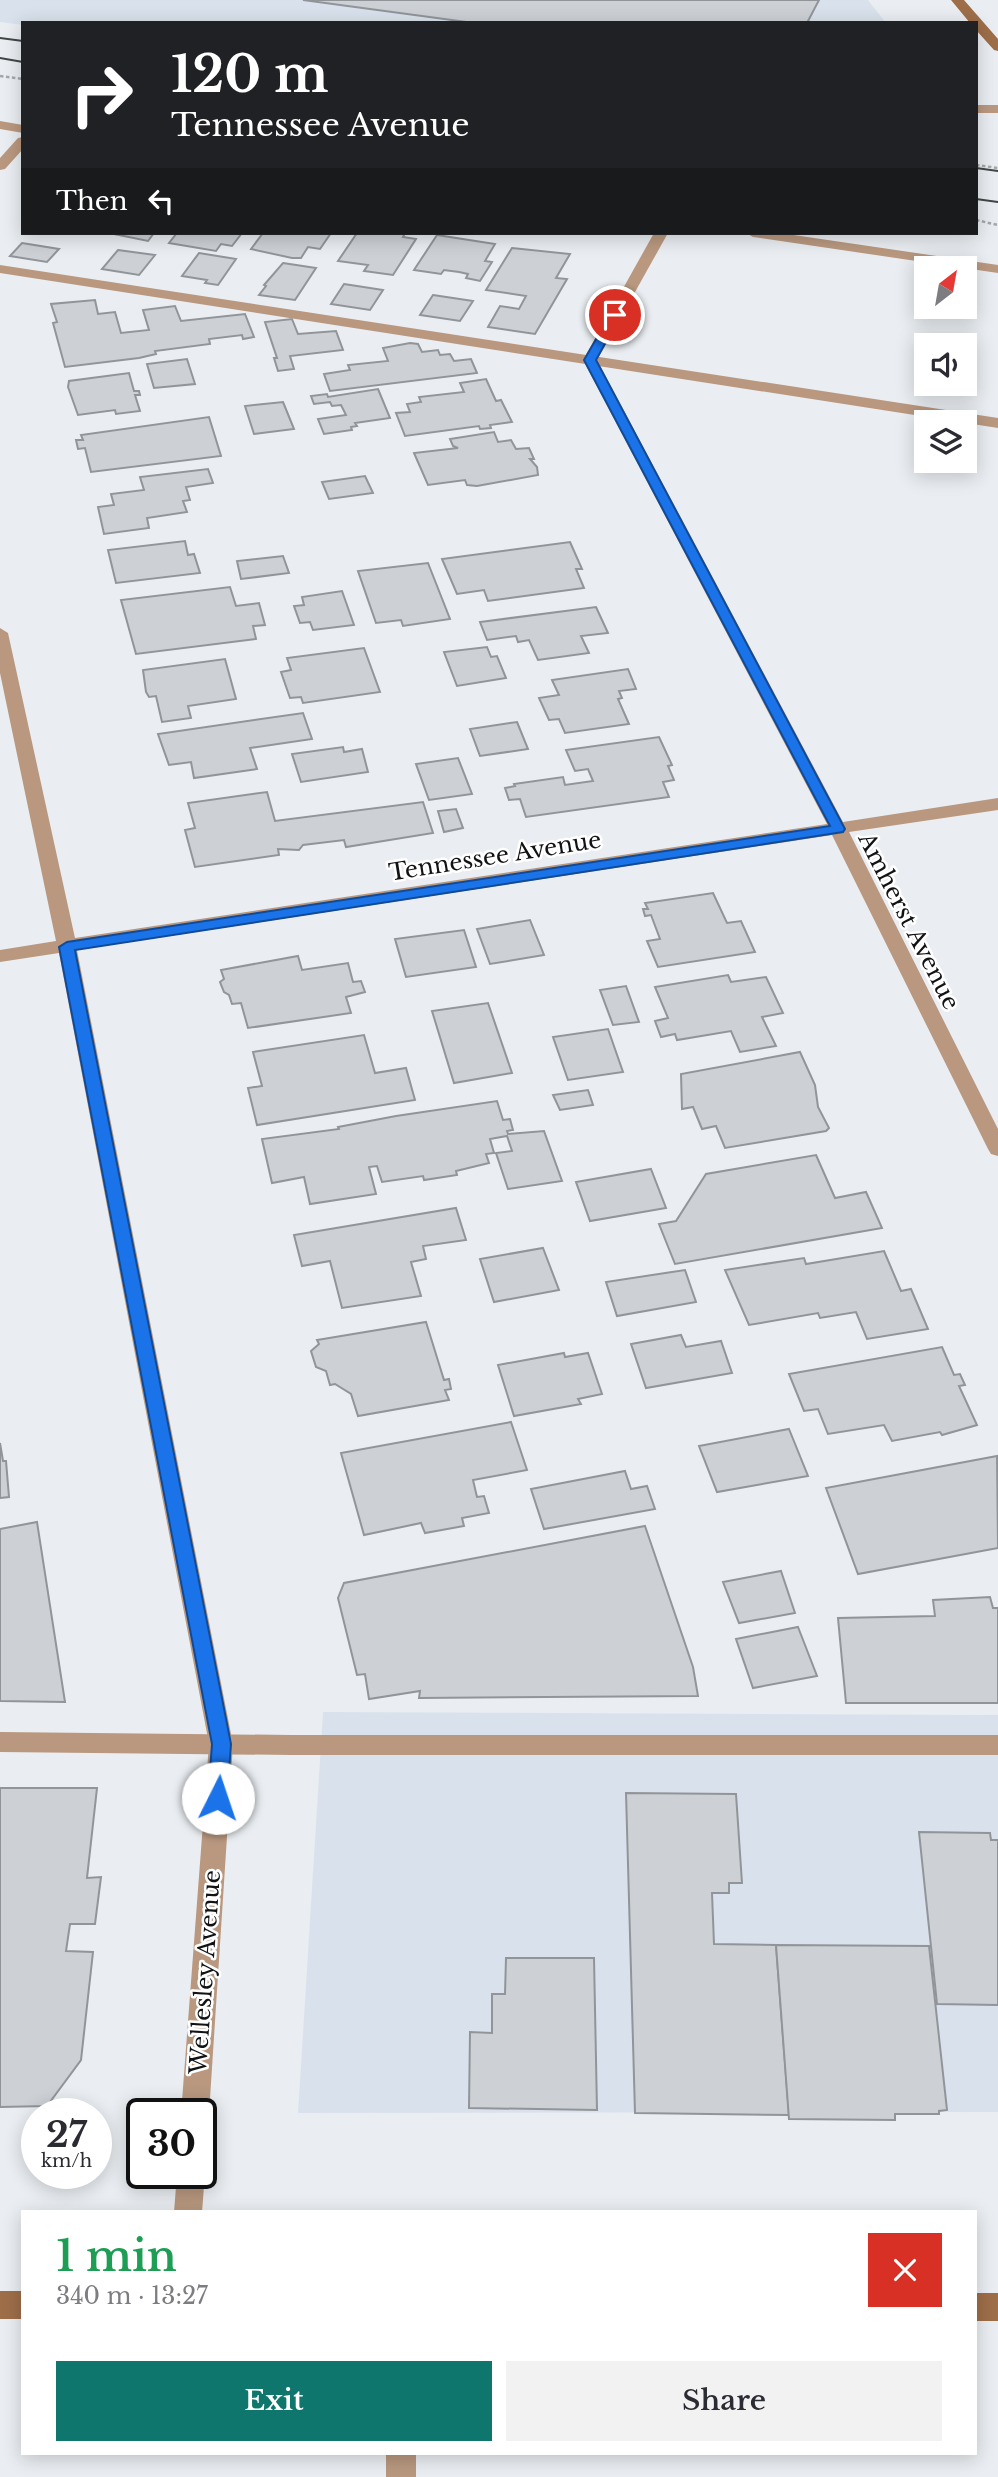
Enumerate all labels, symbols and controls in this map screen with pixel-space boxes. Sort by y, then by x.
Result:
text: 120 m [171,44,329,105]
icon: right [56,49,147,140]
text: Tennessee Avenue [171,105,470,145]
icon: left [142,182,180,220]
text: Then [56,185,128,217]
north arrow [914,256,976,318]
map controls [914,256,977,473]
pin [585,285,645,345]
icon: arrive [596,296,634,334]
button: sound [914,333,977,396]
button: layers [914,410,977,473]
street label: Tennessee Avenue [387,825,603,887]
street label: Amherst Avenue [852,827,966,1014]
position arrow [181,1761,255,1835]
street label: Wellesley Avenue [184,1869,226,2076]
speed limit sign: 30 [126,2098,217,2189]
text: 27 [46,2113,87,2156]
text: km/h [41,2150,92,2172]
text: 1 min [56,2230,177,2282]
button: close [868,2233,942,2307]
text: 340 m · 13:27 [56,2282,208,2310]
button: Exit [56,2361,492,2441]
button: Share [506,2361,942,2441]

